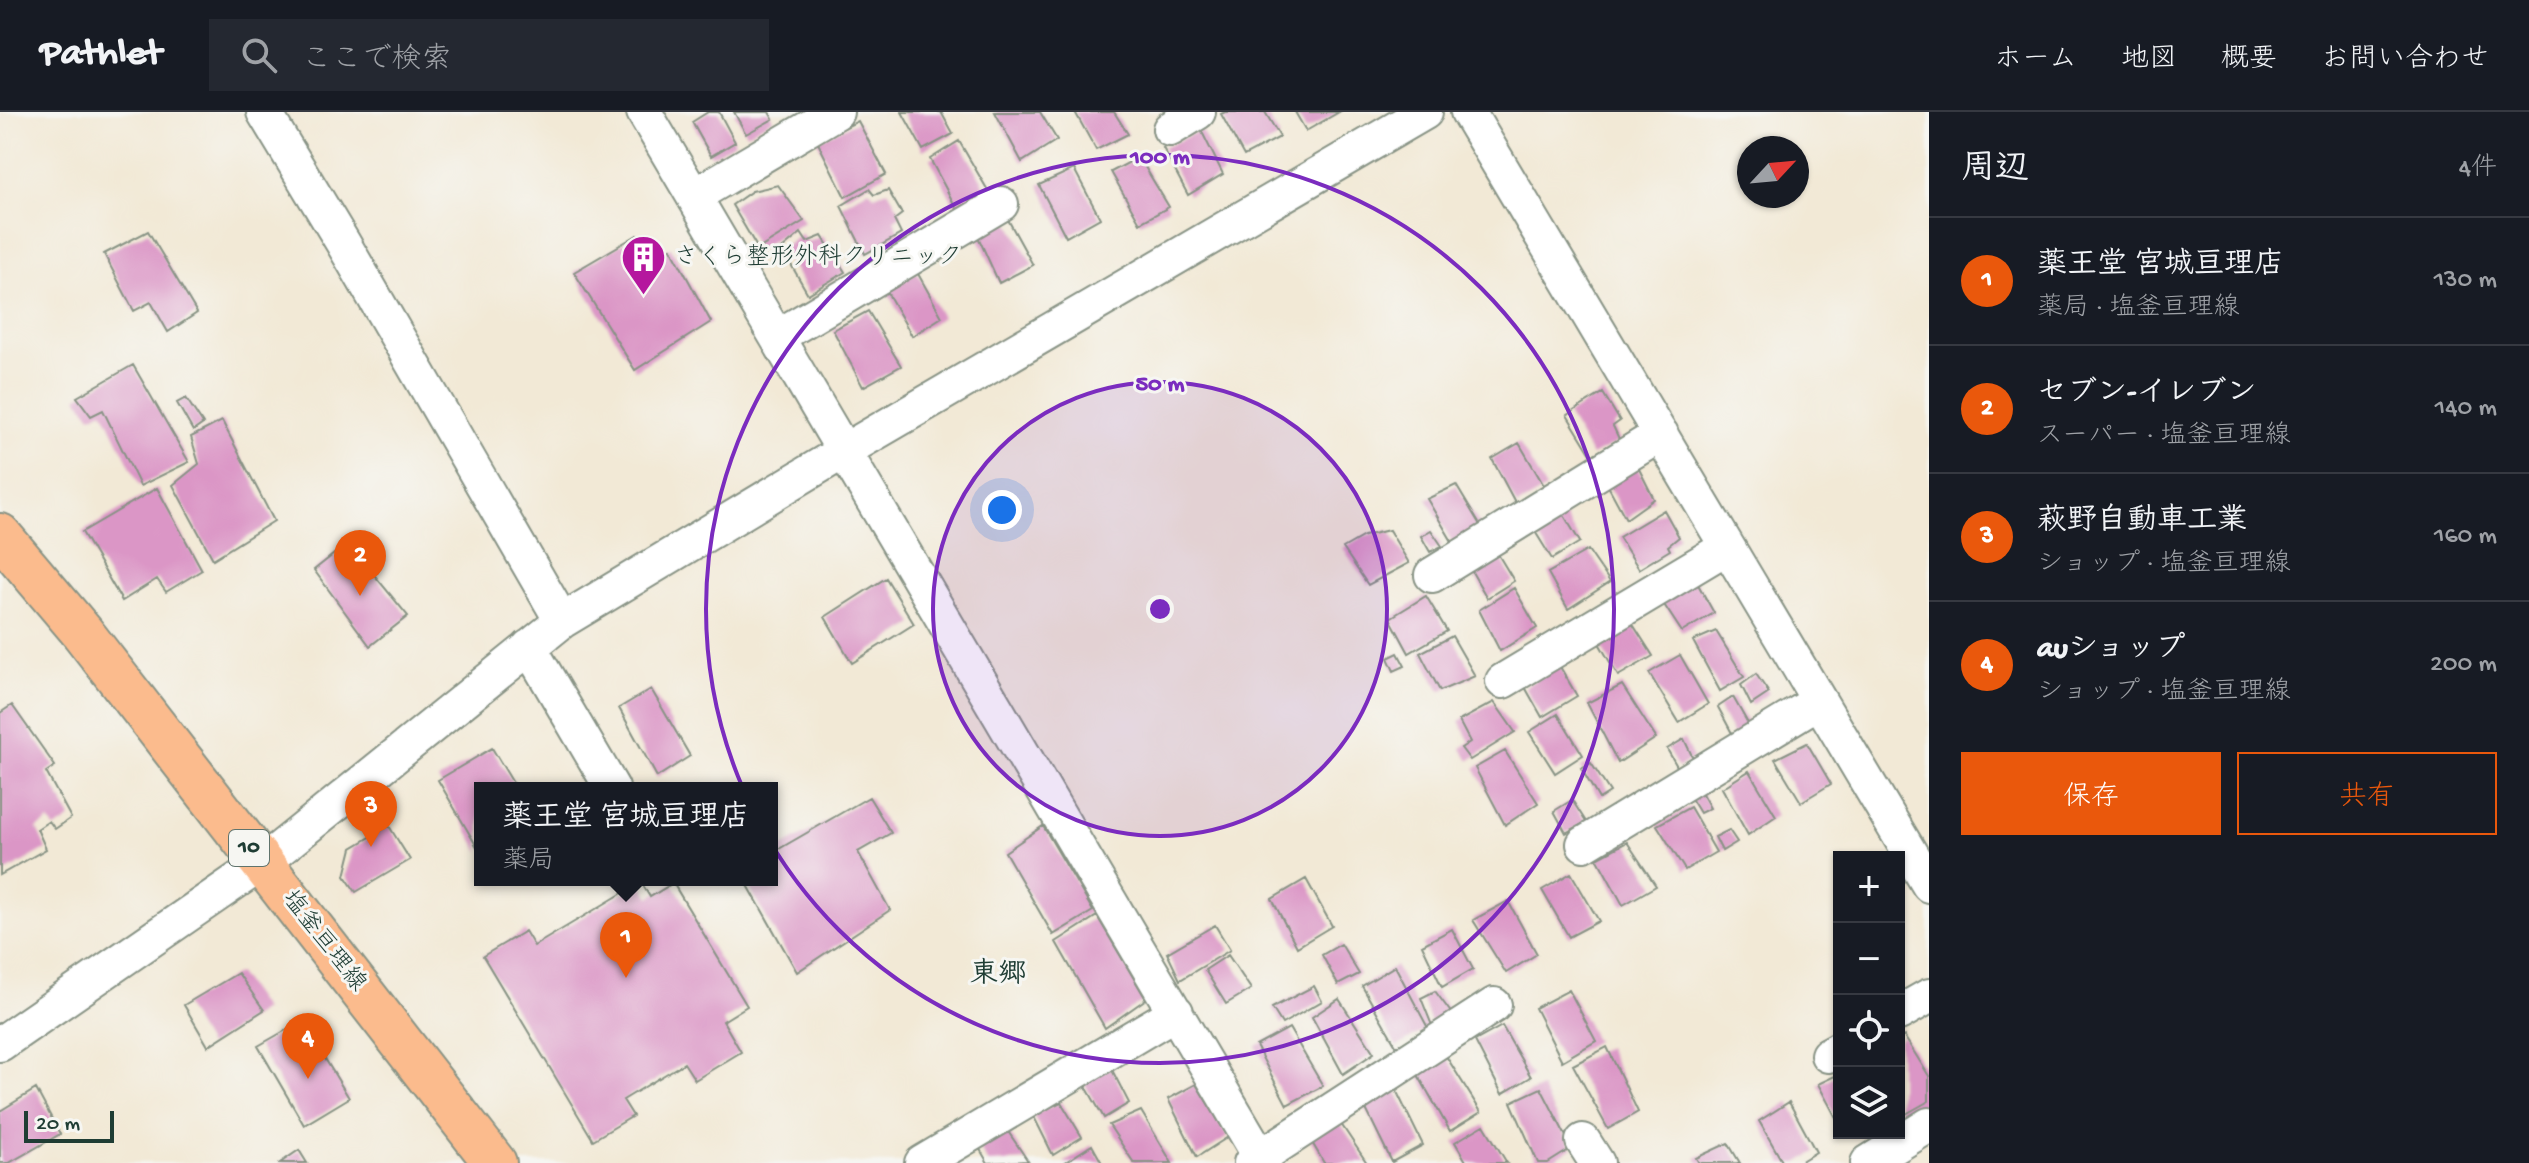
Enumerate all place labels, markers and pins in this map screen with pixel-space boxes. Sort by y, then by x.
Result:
building icon: さくら整形外科クリニック [619,234,667,297]
place label: さくら整形外科クリニック [674,243,962,273]
pin: 2 [334,530,386,596]
centre of rings [1146,595,1174,623]
pin: 3 [345,781,397,847]
pin: 1 [600,912,652,978]
pin: 4 [282,1013,334,1079]

